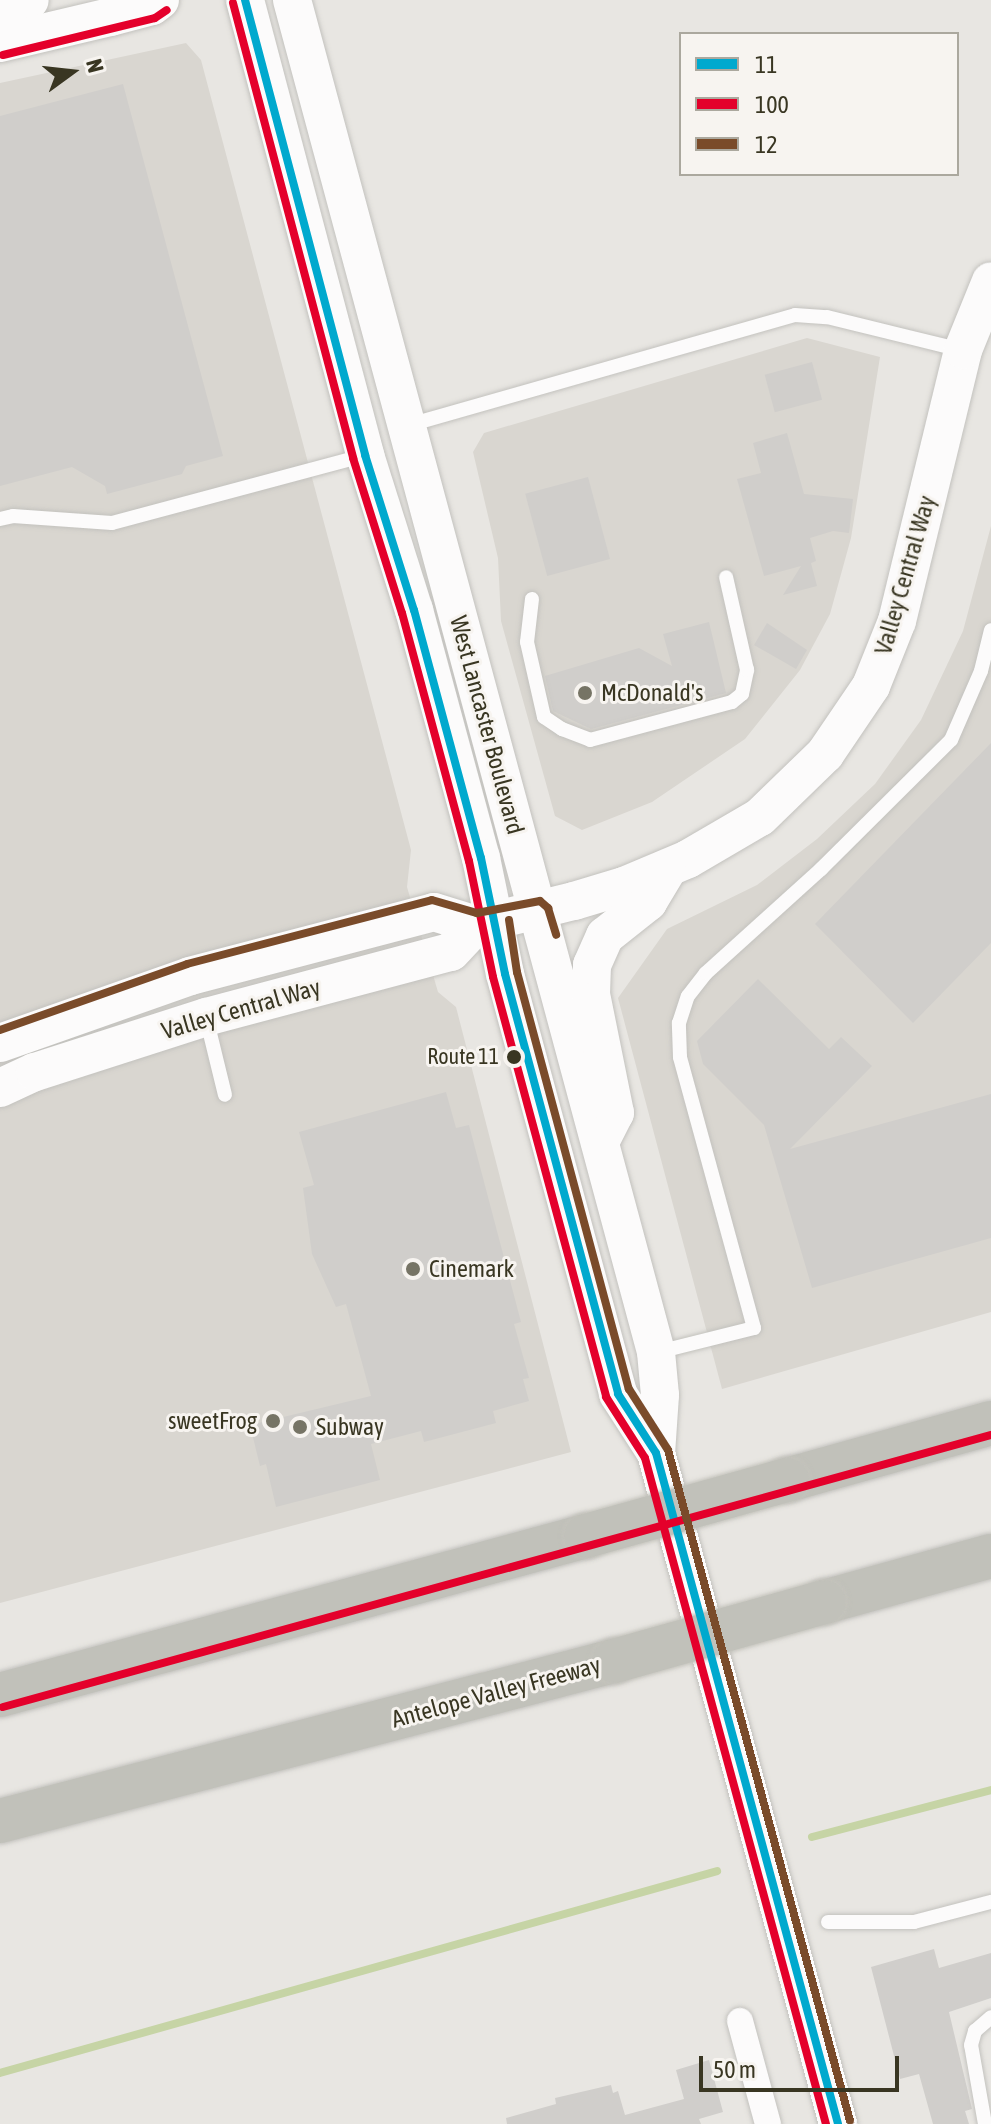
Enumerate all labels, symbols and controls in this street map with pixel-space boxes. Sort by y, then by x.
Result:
north arrow [32,32,112,112]
legend [679,32,959,176]
text: 11 [755,51,778,78]
text: N [81,56,109,75]
text: 100 [755,91,789,118]
text: 12 [755,131,778,158]
street label: Valley Central Way [869,492,941,658]
street label: West Lancaster Boulevard [444,613,530,837]
place label: McDonald's [601,679,703,707]
marker: McDonald's [576,684,594,702]
street label: Valley Central Way [158,973,324,1045]
place label: Route 11 [427,1044,499,1070]
marker: Route 11 [506,1049,522,1065]
place label: Cinemark [429,1255,514,1283]
marker: Cinemark [404,1260,422,1278]
place label: sweetFrog [168,1407,257,1435]
marker: sweetFrog [264,1412,282,1430]
place label: Subway [316,1413,384,1441]
marker: Subway [291,1418,309,1436]
street label: Antelope Valley Freeway [388,1650,604,1734]
scale bar [703,2040,903,2090]
text: 50 m [713,2056,756,2083]

